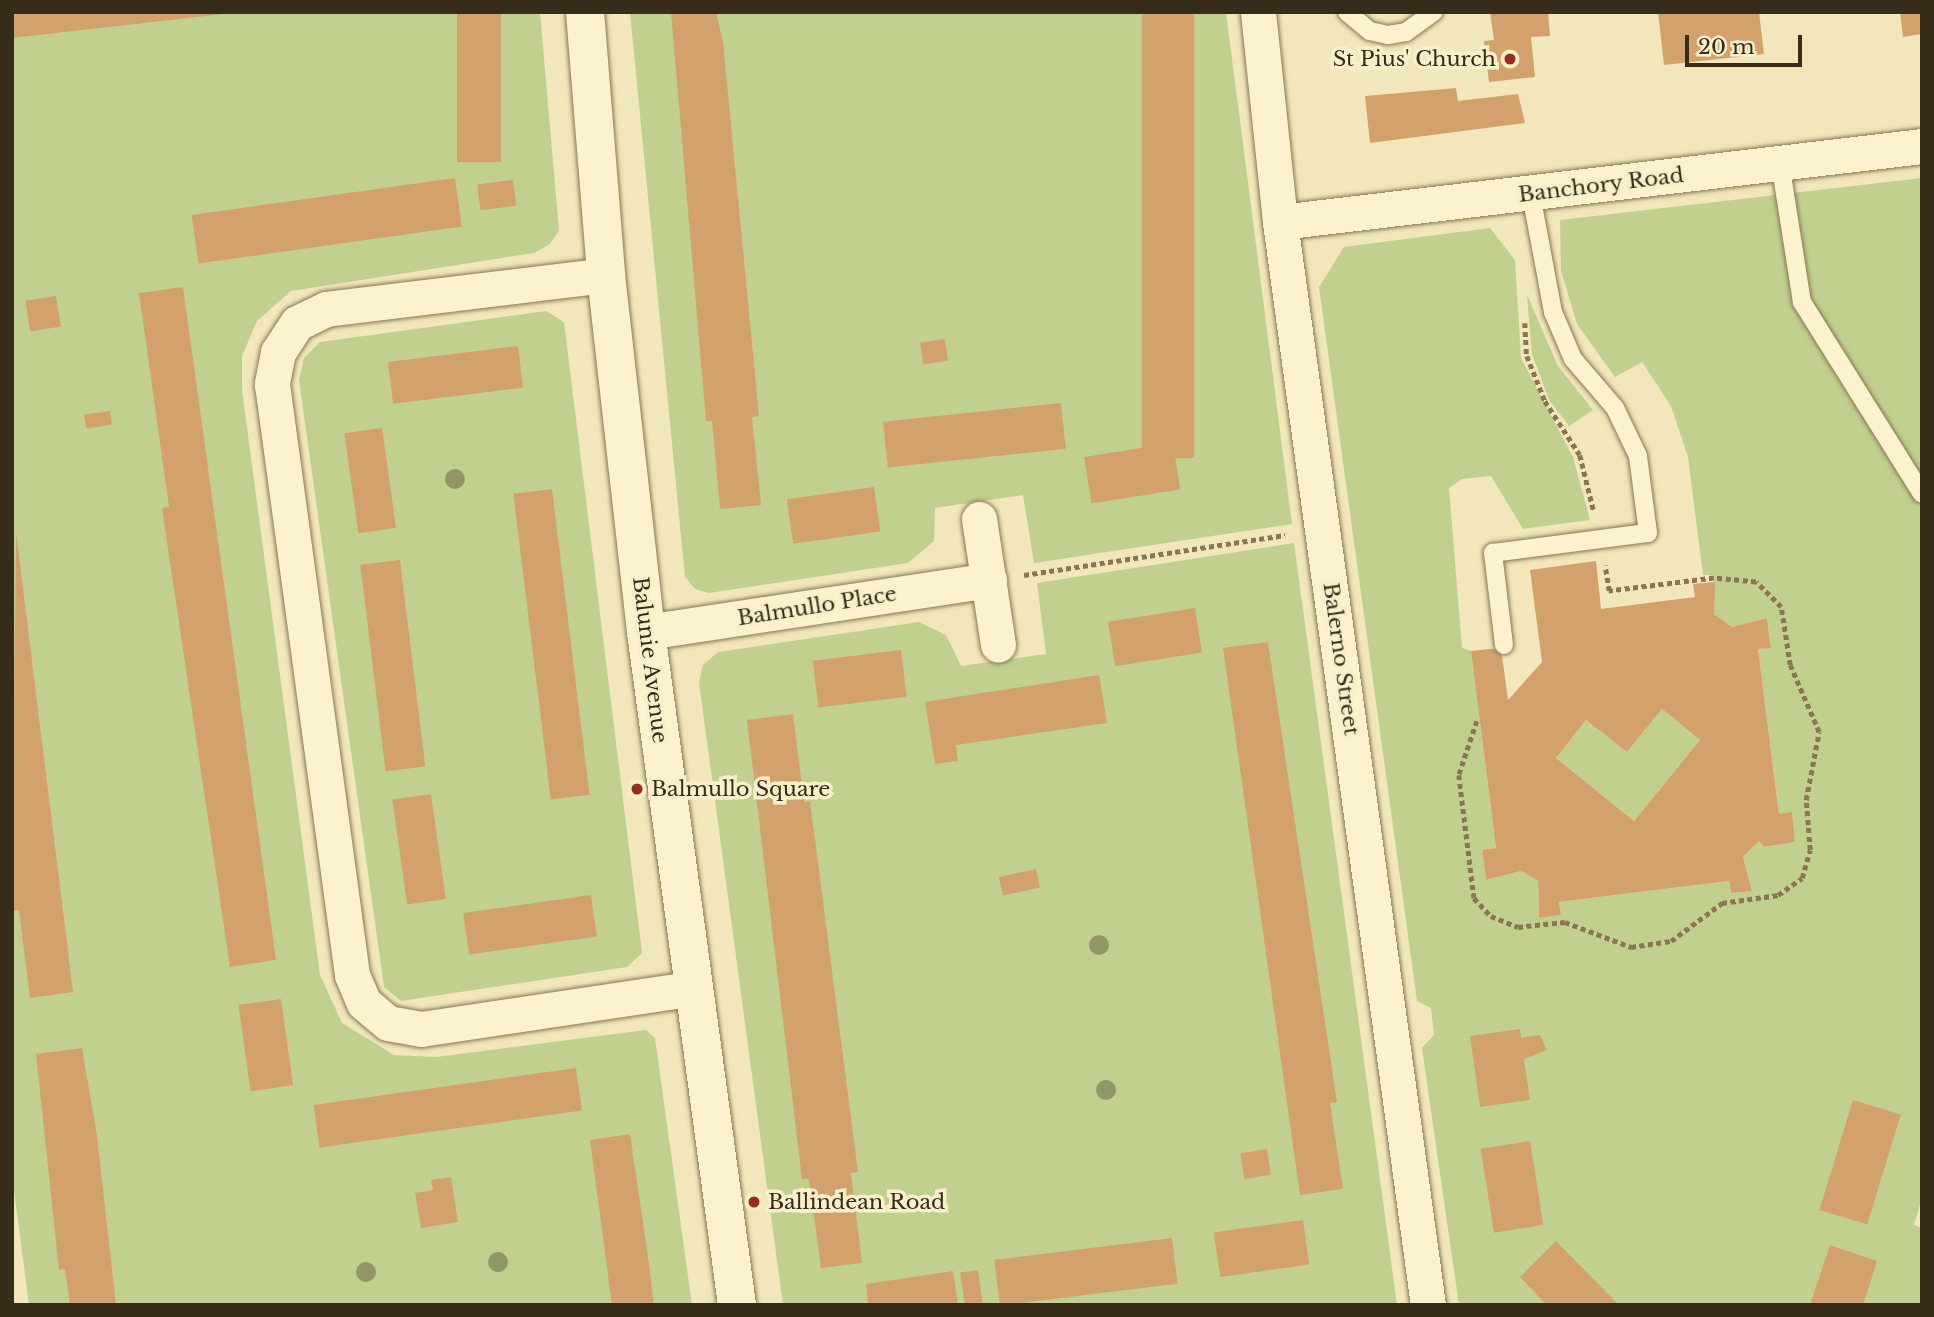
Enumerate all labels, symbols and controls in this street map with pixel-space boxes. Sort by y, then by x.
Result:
scale bar [1689,21,1806,65]
text: 20 m [1698,34,1755,60]
place label: St Pius' Church [1332,46,1496,72]
marker: St Pius' Church [1502,51,1518,67]
street label: Banchory Road [1517,162,1685,208]
street label: Balunie Avenue [627,575,673,745]
street label: Balmullo Place [736,581,898,631]
street label: Balerno Street [1318,581,1364,737]
place label: Balmullo Square [651,776,830,802]
marker: Balmullo Square [629,781,645,797]
place label: Ballindean Road [768,1189,945,1215]
marker: Ballindean Road [746,1194,762,1210]

